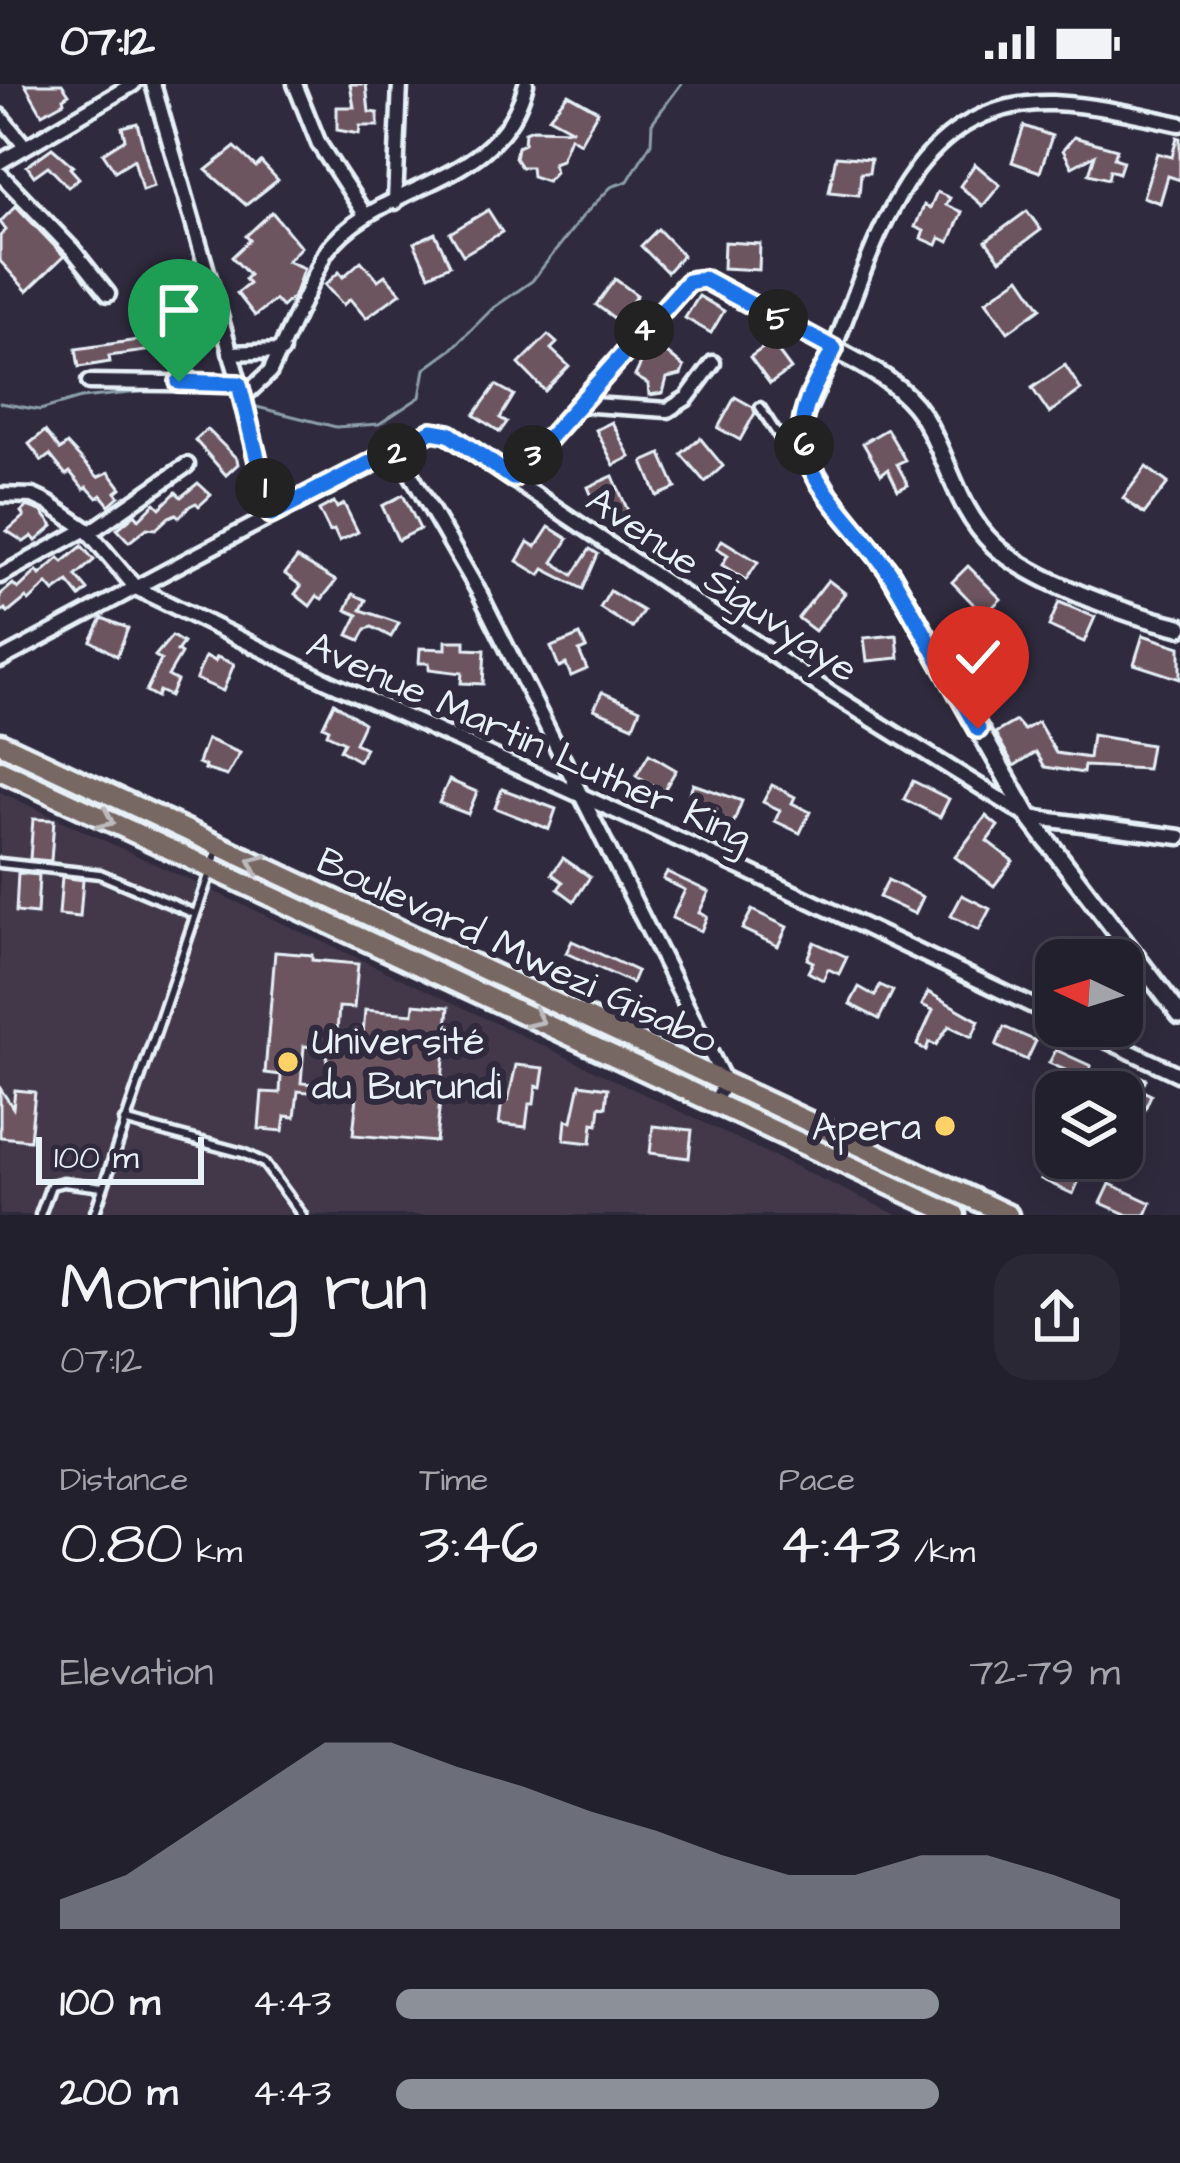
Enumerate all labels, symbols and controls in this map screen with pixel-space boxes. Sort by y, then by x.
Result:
text: 07:12 [60,11,155,73]
pin [128,259,230,382]
icon: arrive [146,277,212,343]
pin: 5 [748,289,808,349]
text: 5 [766,296,790,342]
pin: 4 [614,300,674,360]
text: 4 [633,307,655,353]
pin: 6 [774,415,834,475]
text: 6 [794,422,814,468]
pin: 2 [367,423,427,483]
pin: 3 [503,425,563,485]
text: 2 [388,430,406,476]
text: 3 [525,432,541,478]
pin: 1 [235,458,295,518]
text: 1 [263,465,267,511]
street label: Avenue Siguvyaye [574,474,868,697]
pin [927,606,1029,729]
street label: Avenue Martin Luther King [298,619,760,864]
icon: check [945,624,1011,690]
one-way arrow [94,806,115,829]
street label: Boulevard Mwezi Gisabo [308,835,726,1068]
one-way arrow [247,854,268,877]
north arrow [1035,939,1143,1047]
map controls [1035,939,1143,1179]
one-way arrow [524,1005,545,1029]
place label: Université du Burundi [312,1016,502,1115]
marker: Université du Burundi [275,1049,301,1075]
button: layers [1035,1071,1143,1179]
place label: Apera [812,1102,921,1156]
marker: Apera [932,1113,958,1139]
scale bar [36,1131,204,1184]
text: 100 m [54,1135,139,1181]
text: Morning run [60,1244,428,1336]
button: share [994,1254,1120,1380]
text: 07:12 [60,1335,142,1389]
text: Distance [60,1457,188,1503]
text: Time [419,1457,488,1503]
text: Pace [779,1457,855,1503]
text: 0.80 [60,1503,183,1586]
text: 3:46 [419,1503,538,1586]
text: 4:43 [779,1503,901,1586]
text: km [183,1529,242,1575]
text: /km [901,1529,975,1575]
text: Elevation [60,1647,214,1701]
text: 72–79 m [969,1647,1120,1701]
text: 100 m [60,1977,160,2031]
text: 4:43 [252,1977,331,2031]
text: 200 m [60,2067,178,2121]
text: 4:43 [252,2067,331,2121]

